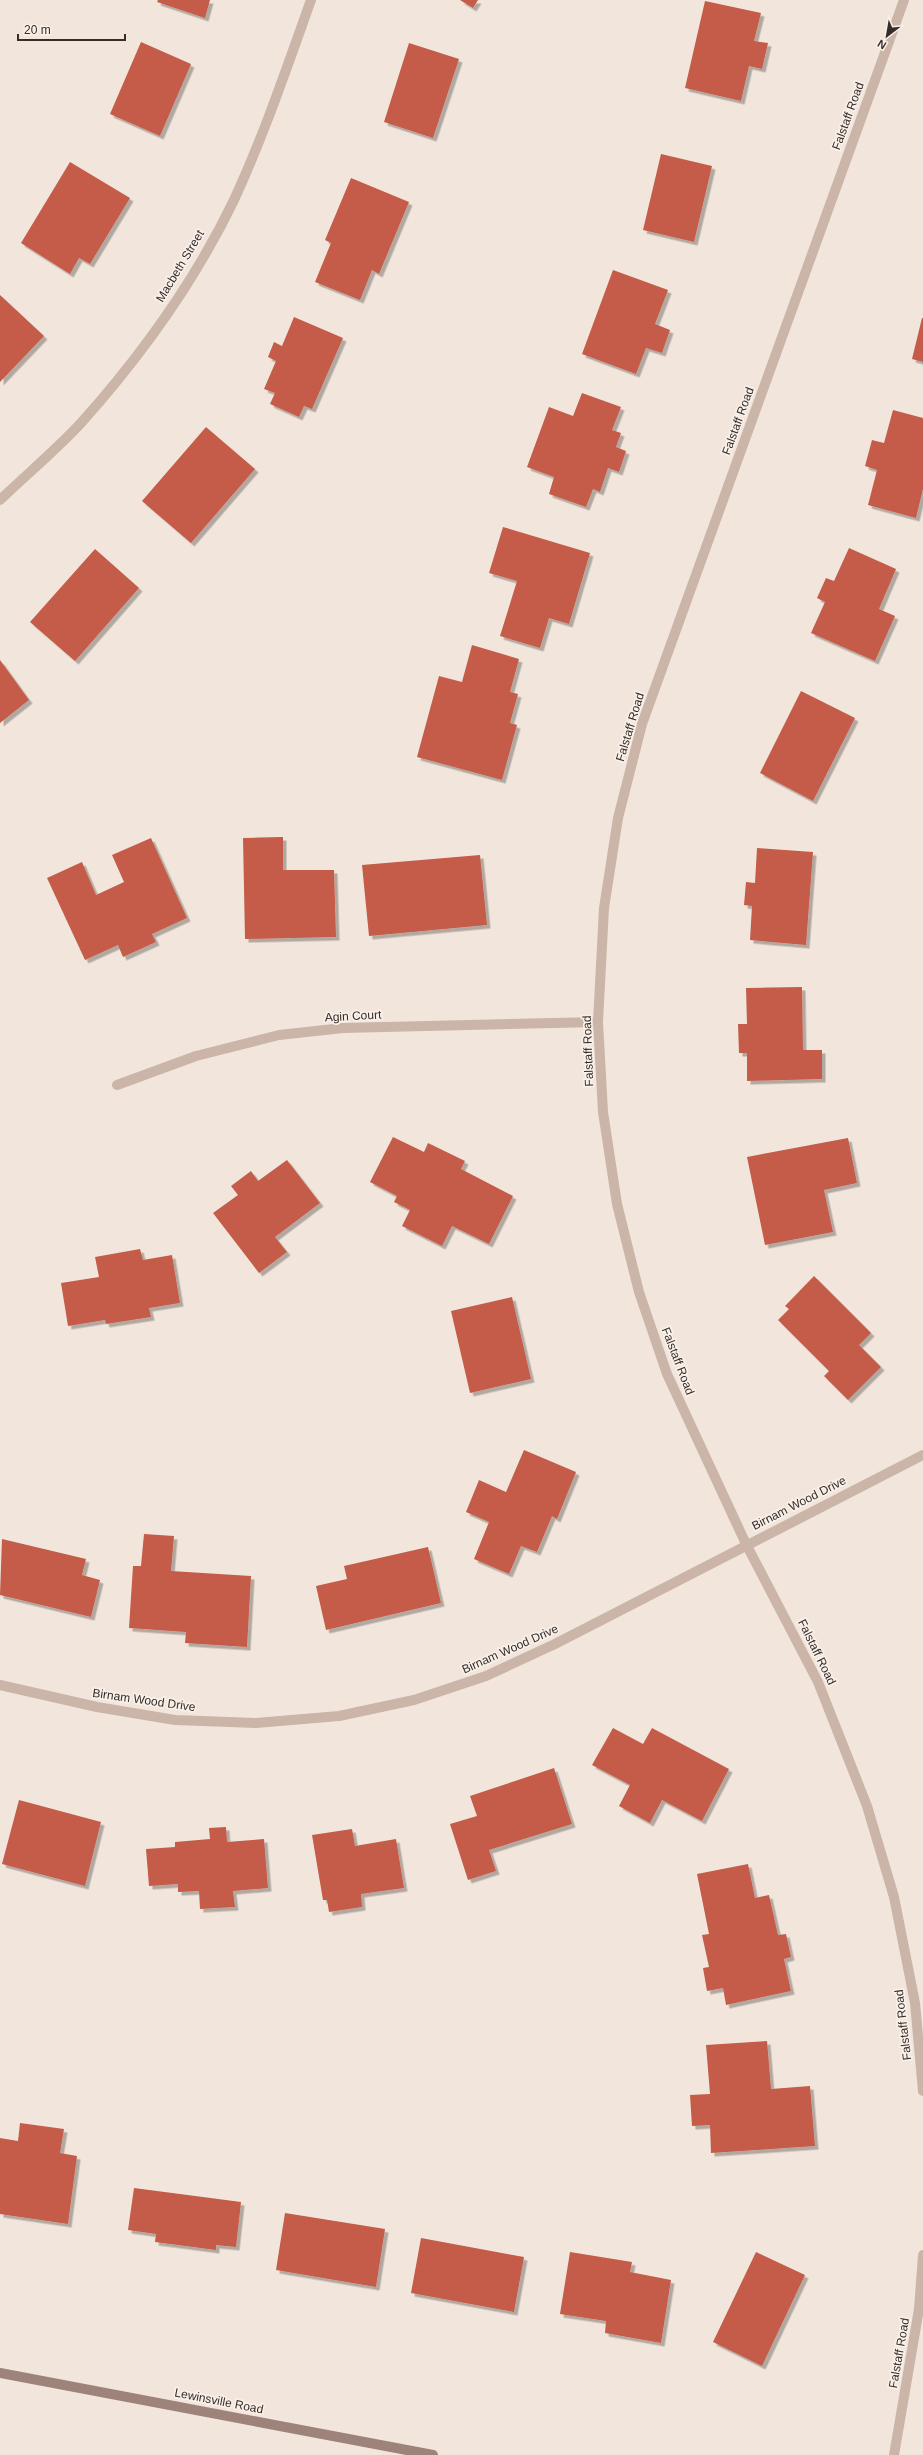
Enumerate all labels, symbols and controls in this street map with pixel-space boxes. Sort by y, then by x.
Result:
scale bar [18,16,125,42]
north arrow [867,16,907,56]
text: 20 m [24,23,51,37]
text: N [875,37,888,52]
street label: Falstaff Road [829,80,867,152]
street label: Macbeth Street [153,227,207,304]
street label: Falstaff Road [719,385,757,457]
street label: Falstaff Road [613,691,647,763]
street label: Agin Court [324,1007,382,1024]
street label: Falstaff Road [580,1015,596,1087]
street label: Falstaff Road [659,1325,697,1397]
street label: Birnam Wood Drive [750,1473,849,1533]
street label: Falstaff Road [795,1617,839,1687]
street label: Birnam Wood Drive [460,1621,561,1677]
street label: Birnam Wood Drive [92,1686,197,1714]
street label: Falstaff Road [892,1989,914,2061]
street label: Falstaff Road [886,2317,912,2389]
street label: Lewinsville Road [173,2386,265,2416]

